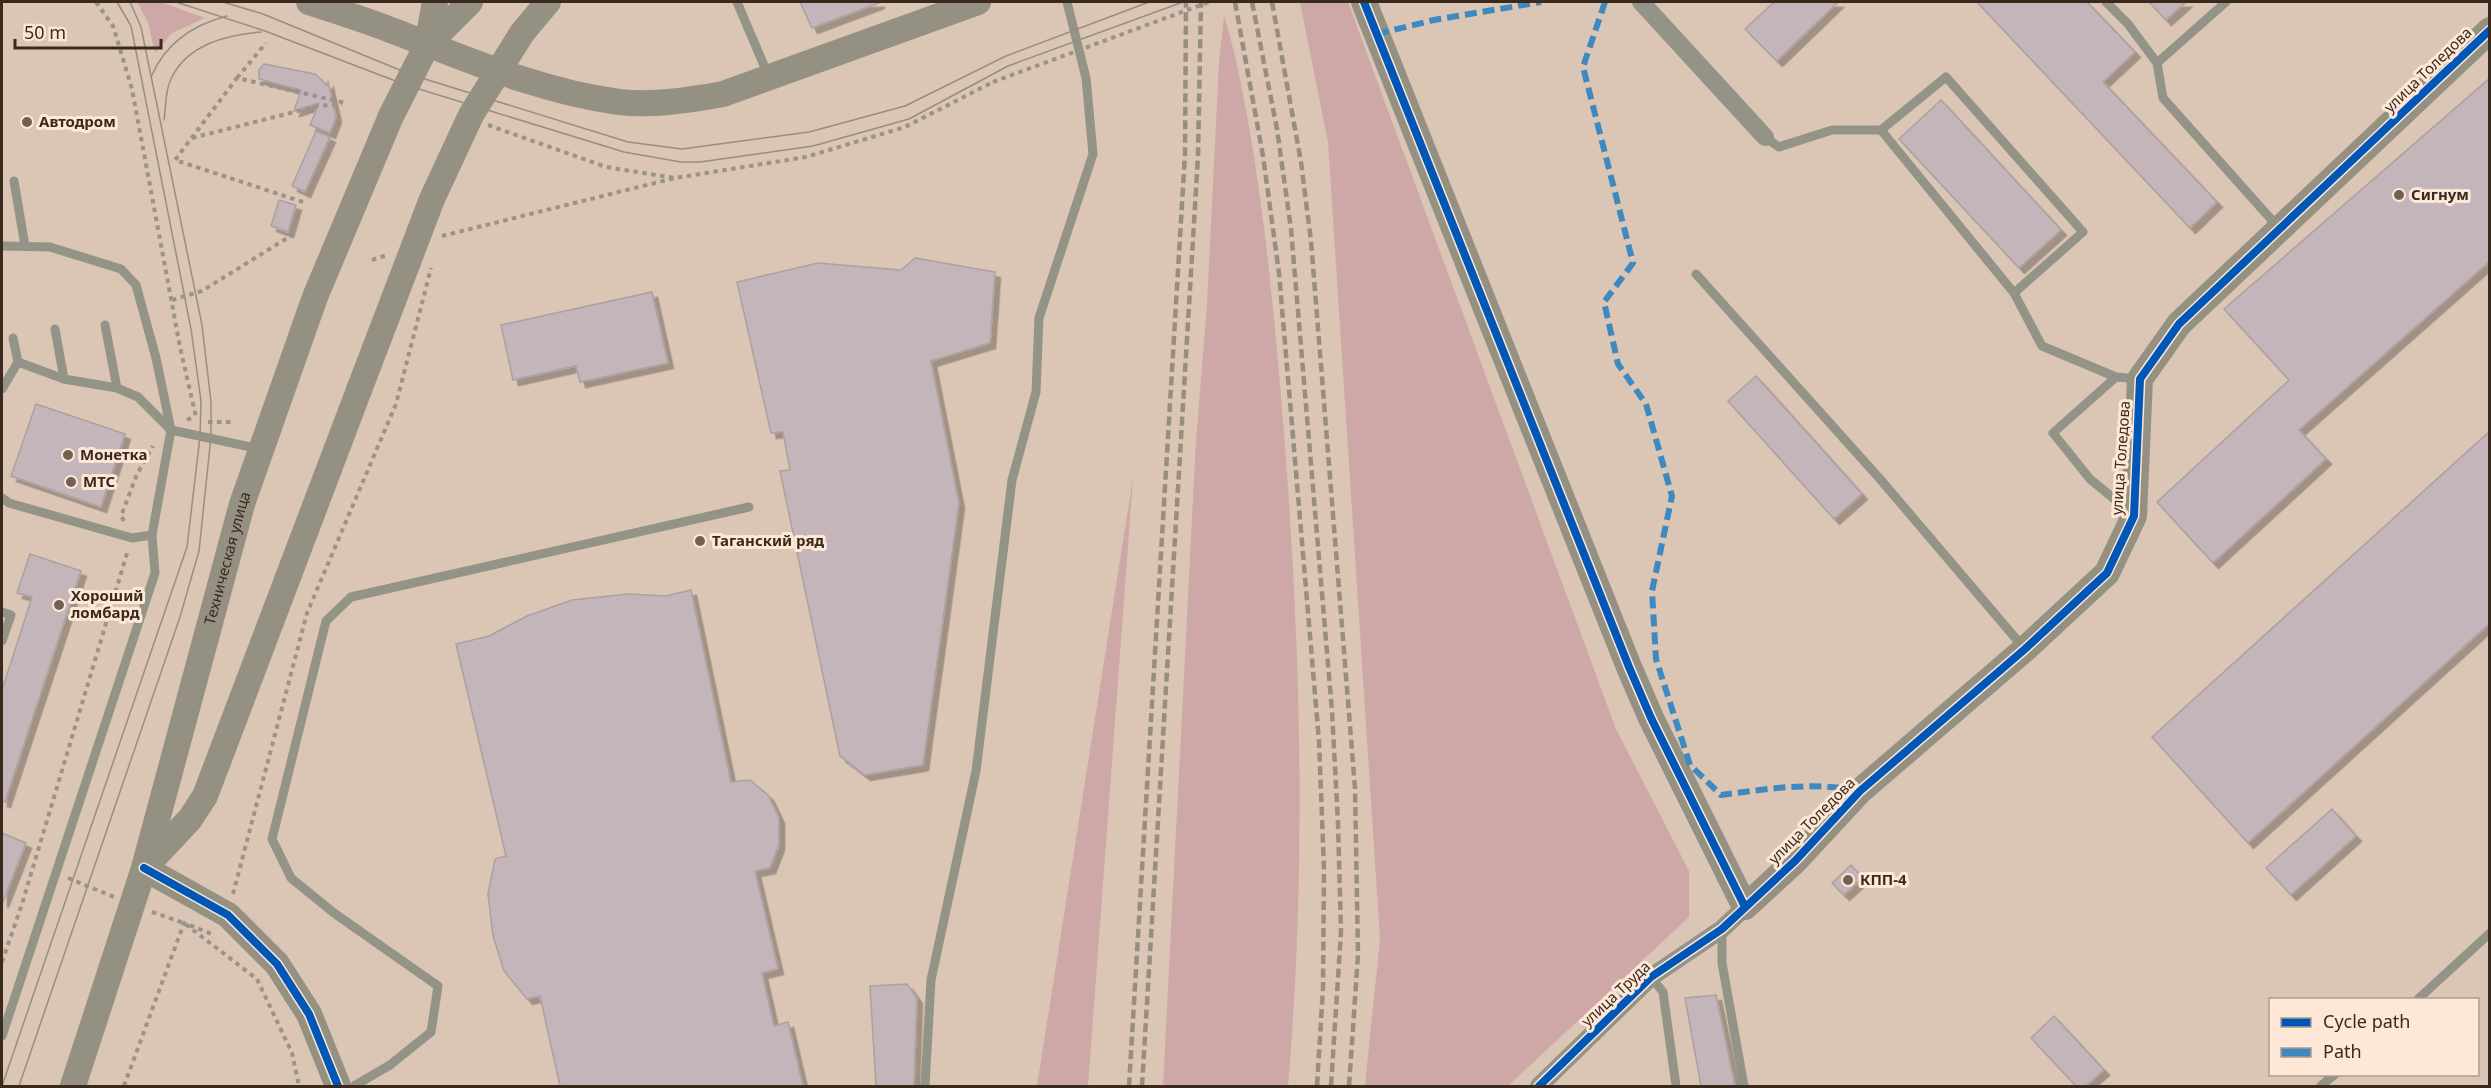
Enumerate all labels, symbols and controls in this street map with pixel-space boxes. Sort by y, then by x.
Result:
scale bar [15,12,160,50]
text: 50 m [24,20,66,44]
street label: улица Толедова [2379,22,2476,116]
place label: Автодром [39,111,116,131]
marker: Автодром [20,115,34,129]
place label: Сигнум [2411,184,2469,204]
marker: Сигнум [2392,188,2406,202]
street label: улица Толедова [2106,400,2134,516]
place label: Монетка [80,444,147,464]
marker: Монетка [61,448,75,462]
place label: МТС [83,471,116,491]
marker: МТС [64,475,78,489]
street label: Техническая улица [199,488,255,627]
place label: Таганский ряд [712,530,825,550]
marker: Таганский ряд [693,534,707,548]
place label: Хороший ломбард [71,585,143,622]
marker: Хороший ломбард [52,598,66,612]
street label: улица Толедова [1764,773,1859,868]
place label: КПП-4 [1860,869,1907,889]
marker: КПП-4 [1841,873,1855,887]
street label: улица Труда [1577,956,1654,1030]
legend [2269,998,2479,1076]
text: Cycle path [2323,1009,2410,1033]
text: Path [2323,1039,2362,1063]

